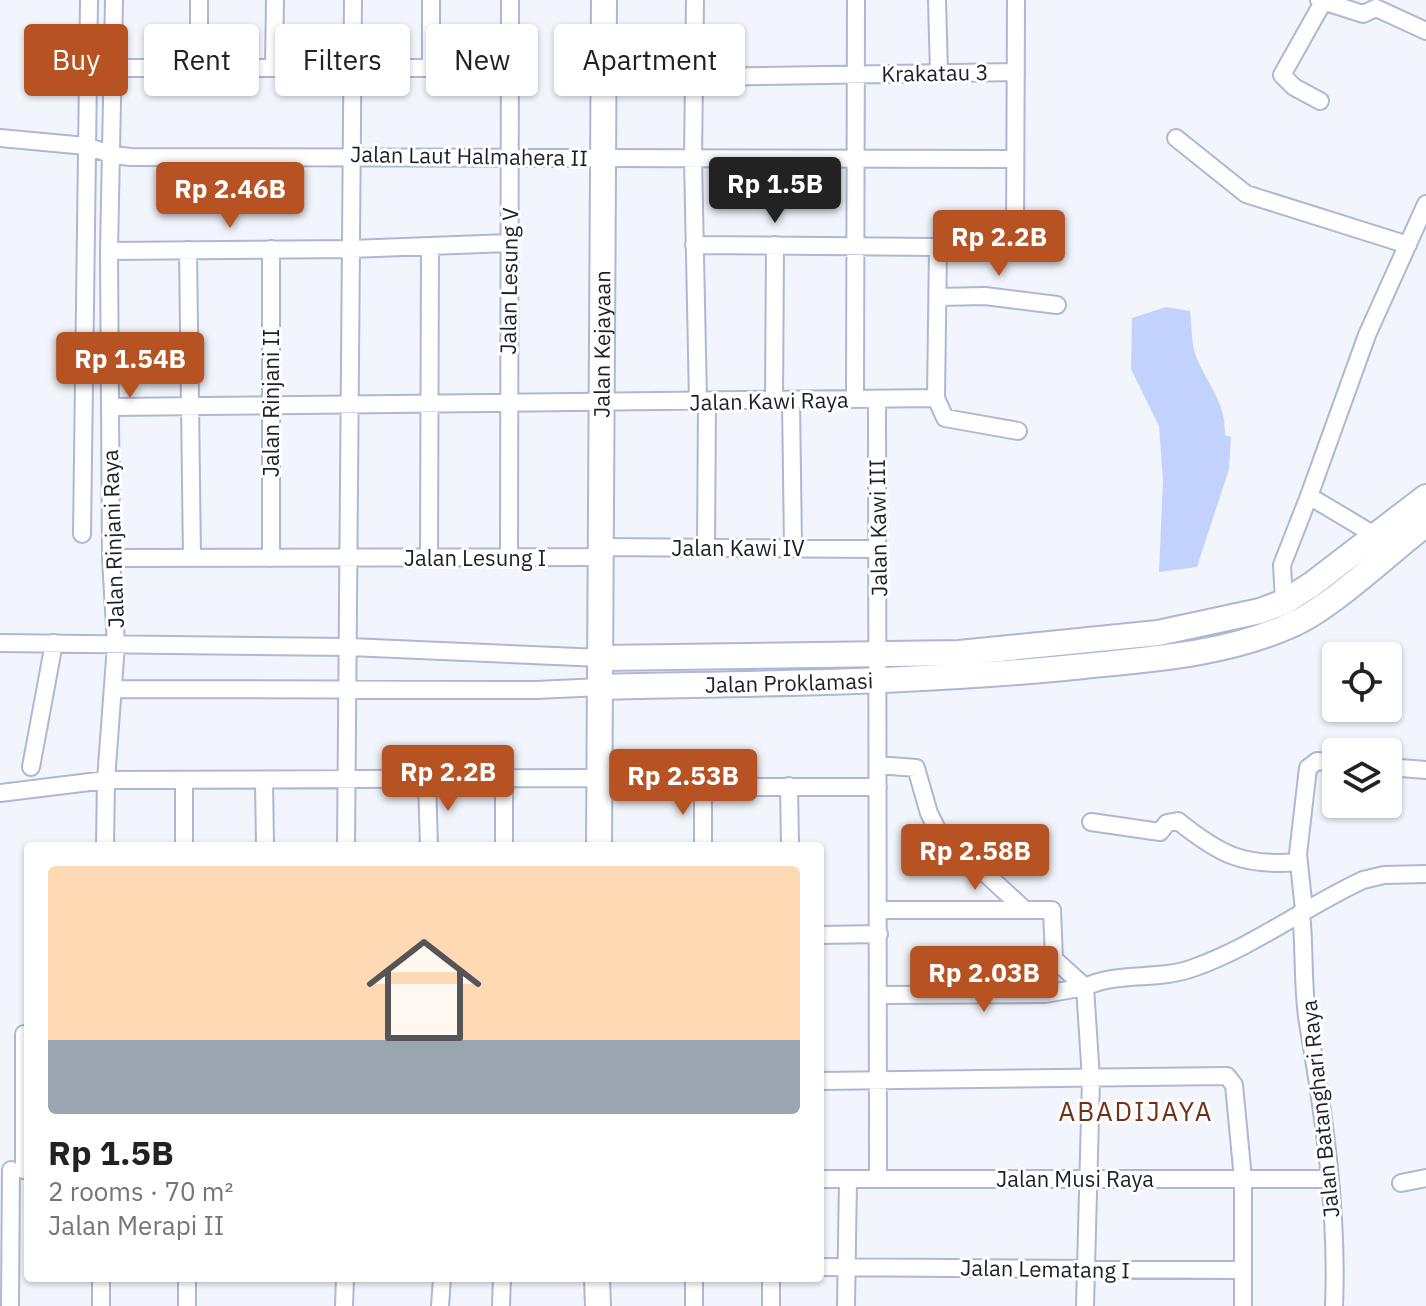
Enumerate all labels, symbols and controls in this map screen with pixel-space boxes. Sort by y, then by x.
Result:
chip: Buy [24,24,128,96]
chip: Rent [144,24,259,96]
chip: Filters [275,24,410,96]
chip: New [426,24,538,96]
chip: Apartment [554,24,745,96]
street label: Krakatau 3 [881,57,989,88]
street label: Jalan Laut Halmahera II [350,139,588,172]
pin: Rp 1.5B [701,157,849,225]
pin: Rp 2.46B [147,162,313,230]
text: Rp 1.5B [727,166,823,200]
text: Rp 2.46B [174,171,286,205]
street label: Jalan Lesung V [493,207,524,355]
pin: Rp 2.2B [925,210,1073,278]
text: Rp 2.2B [951,219,1047,253]
street label: Jalan Kejayaan [587,270,616,418]
street label: Jalan Rinjani II [256,329,285,477]
pin: Rp 1.54B [47,332,213,400]
text: Rp 1.54B [74,341,186,375]
street label: Jalan Kawi Raya [689,385,849,416]
street label: Jalan Rinjani Raya [95,449,130,629]
street label: Jalan Kawi III [862,459,893,597]
street label: Jalan Kawi IV [671,533,805,562]
street label: Jalan Lesung I [404,543,546,572]
map controls [1322,642,1402,818]
button: locate [1322,642,1402,722]
street label: Jalan Proklamasi [704,665,874,699]
button: layers [1322,738,1402,818]
pin: Rp 2.2B [374,745,522,813]
pin: Rp 2.53B [600,749,766,817]
text: Rp 2.2B [400,754,496,788]
text: Rp 2.53B [627,758,739,792]
pin: Rp 2.58B [892,824,1058,892]
text: Rp 2.58B [919,833,1031,867]
icon: home [352,918,496,1062]
pin: Rp 2.03B [901,946,1067,1014]
text: Rp 2.03B [928,955,1040,989]
street label: Jalan Batanghari Raya [1294,998,1345,1219]
district label: ABADIJAYA [1059,1094,1213,1128]
text: Rp 1.5B [48,1130,174,1174]
street label: Jalan Musi Raya [996,1164,1154,1193]
text: 2 rooms · 70 m² [48,1174,233,1208]
text: Jalan Merapi II [48,1208,224,1242]
street label: Jalan Lematang I [960,1253,1130,1284]

